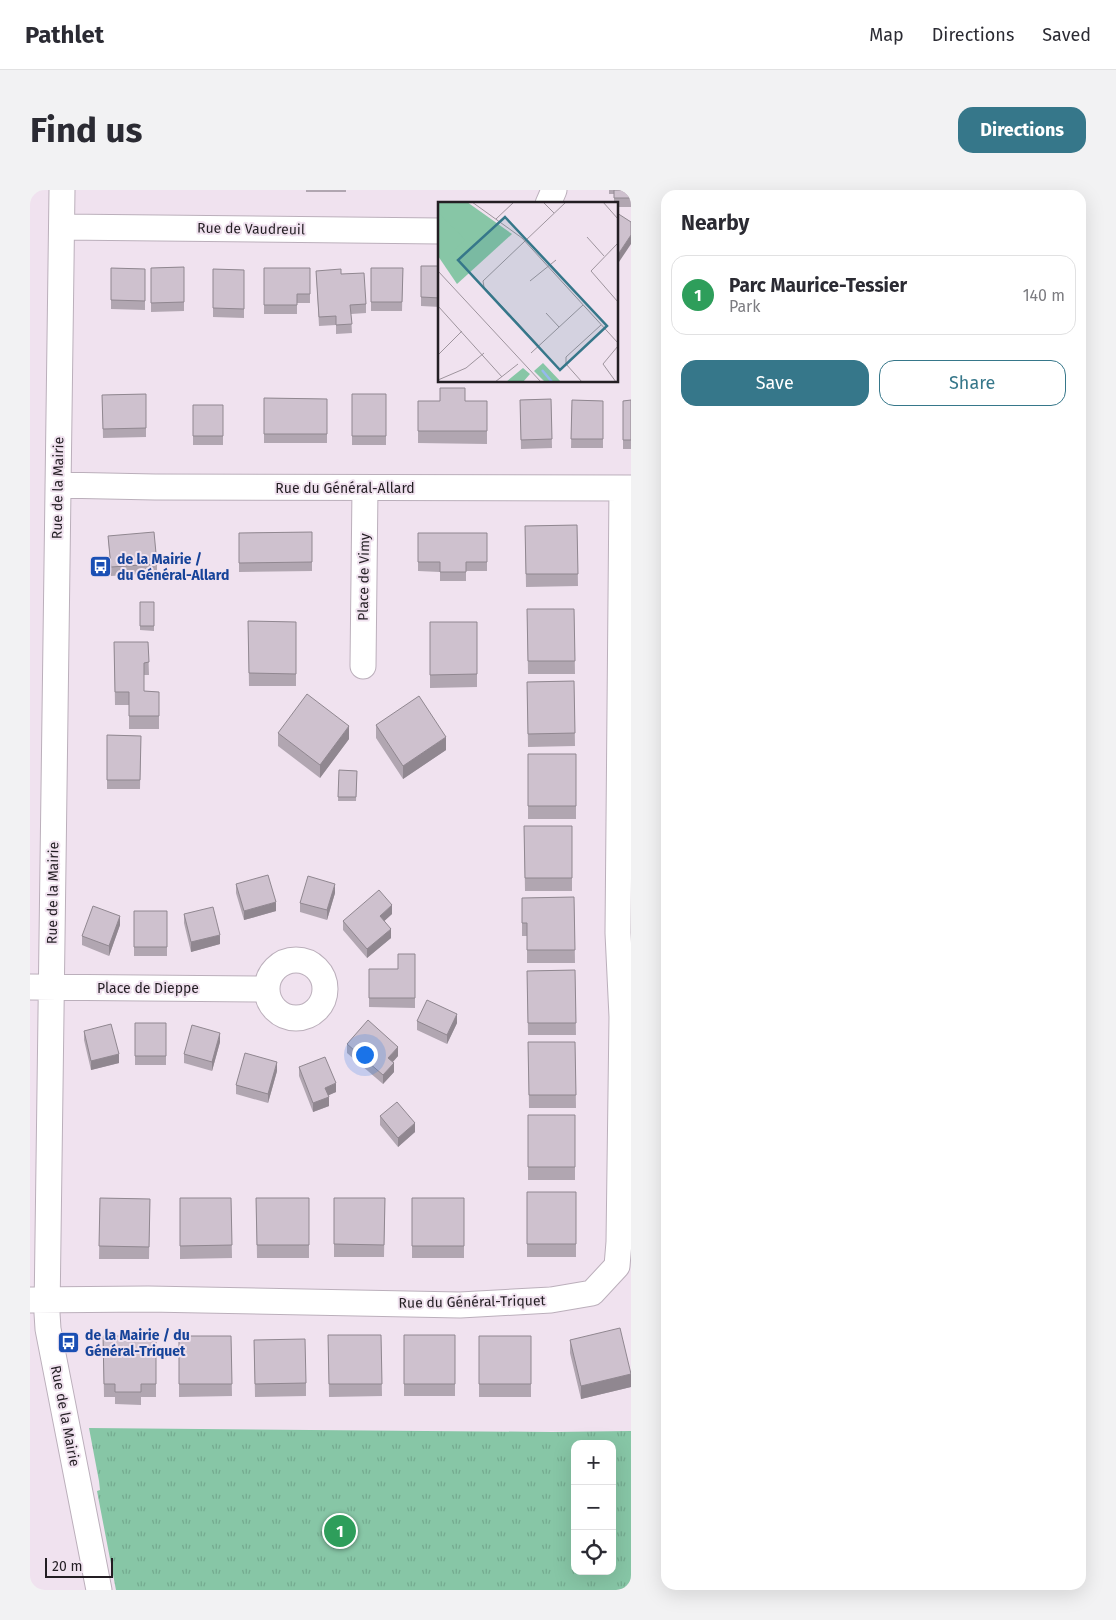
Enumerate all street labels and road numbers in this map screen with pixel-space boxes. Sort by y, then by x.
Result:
street label: Rue de Vaudreuil [197,220,305,238]
street label: Rue de la Mairie [49,437,67,539]
street label: Rue du Général-Allard [275,480,415,497]
street label: Place de Vimy [355,533,373,621]
street label: Rue de la Mairie [44,842,62,944]
street label: Place de Dieppe [97,980,199,997]
street label: Rue du Général-Triquet [398,1292,547,1312]
street label: Rue de la Mairie [47,1364,83,1468]

